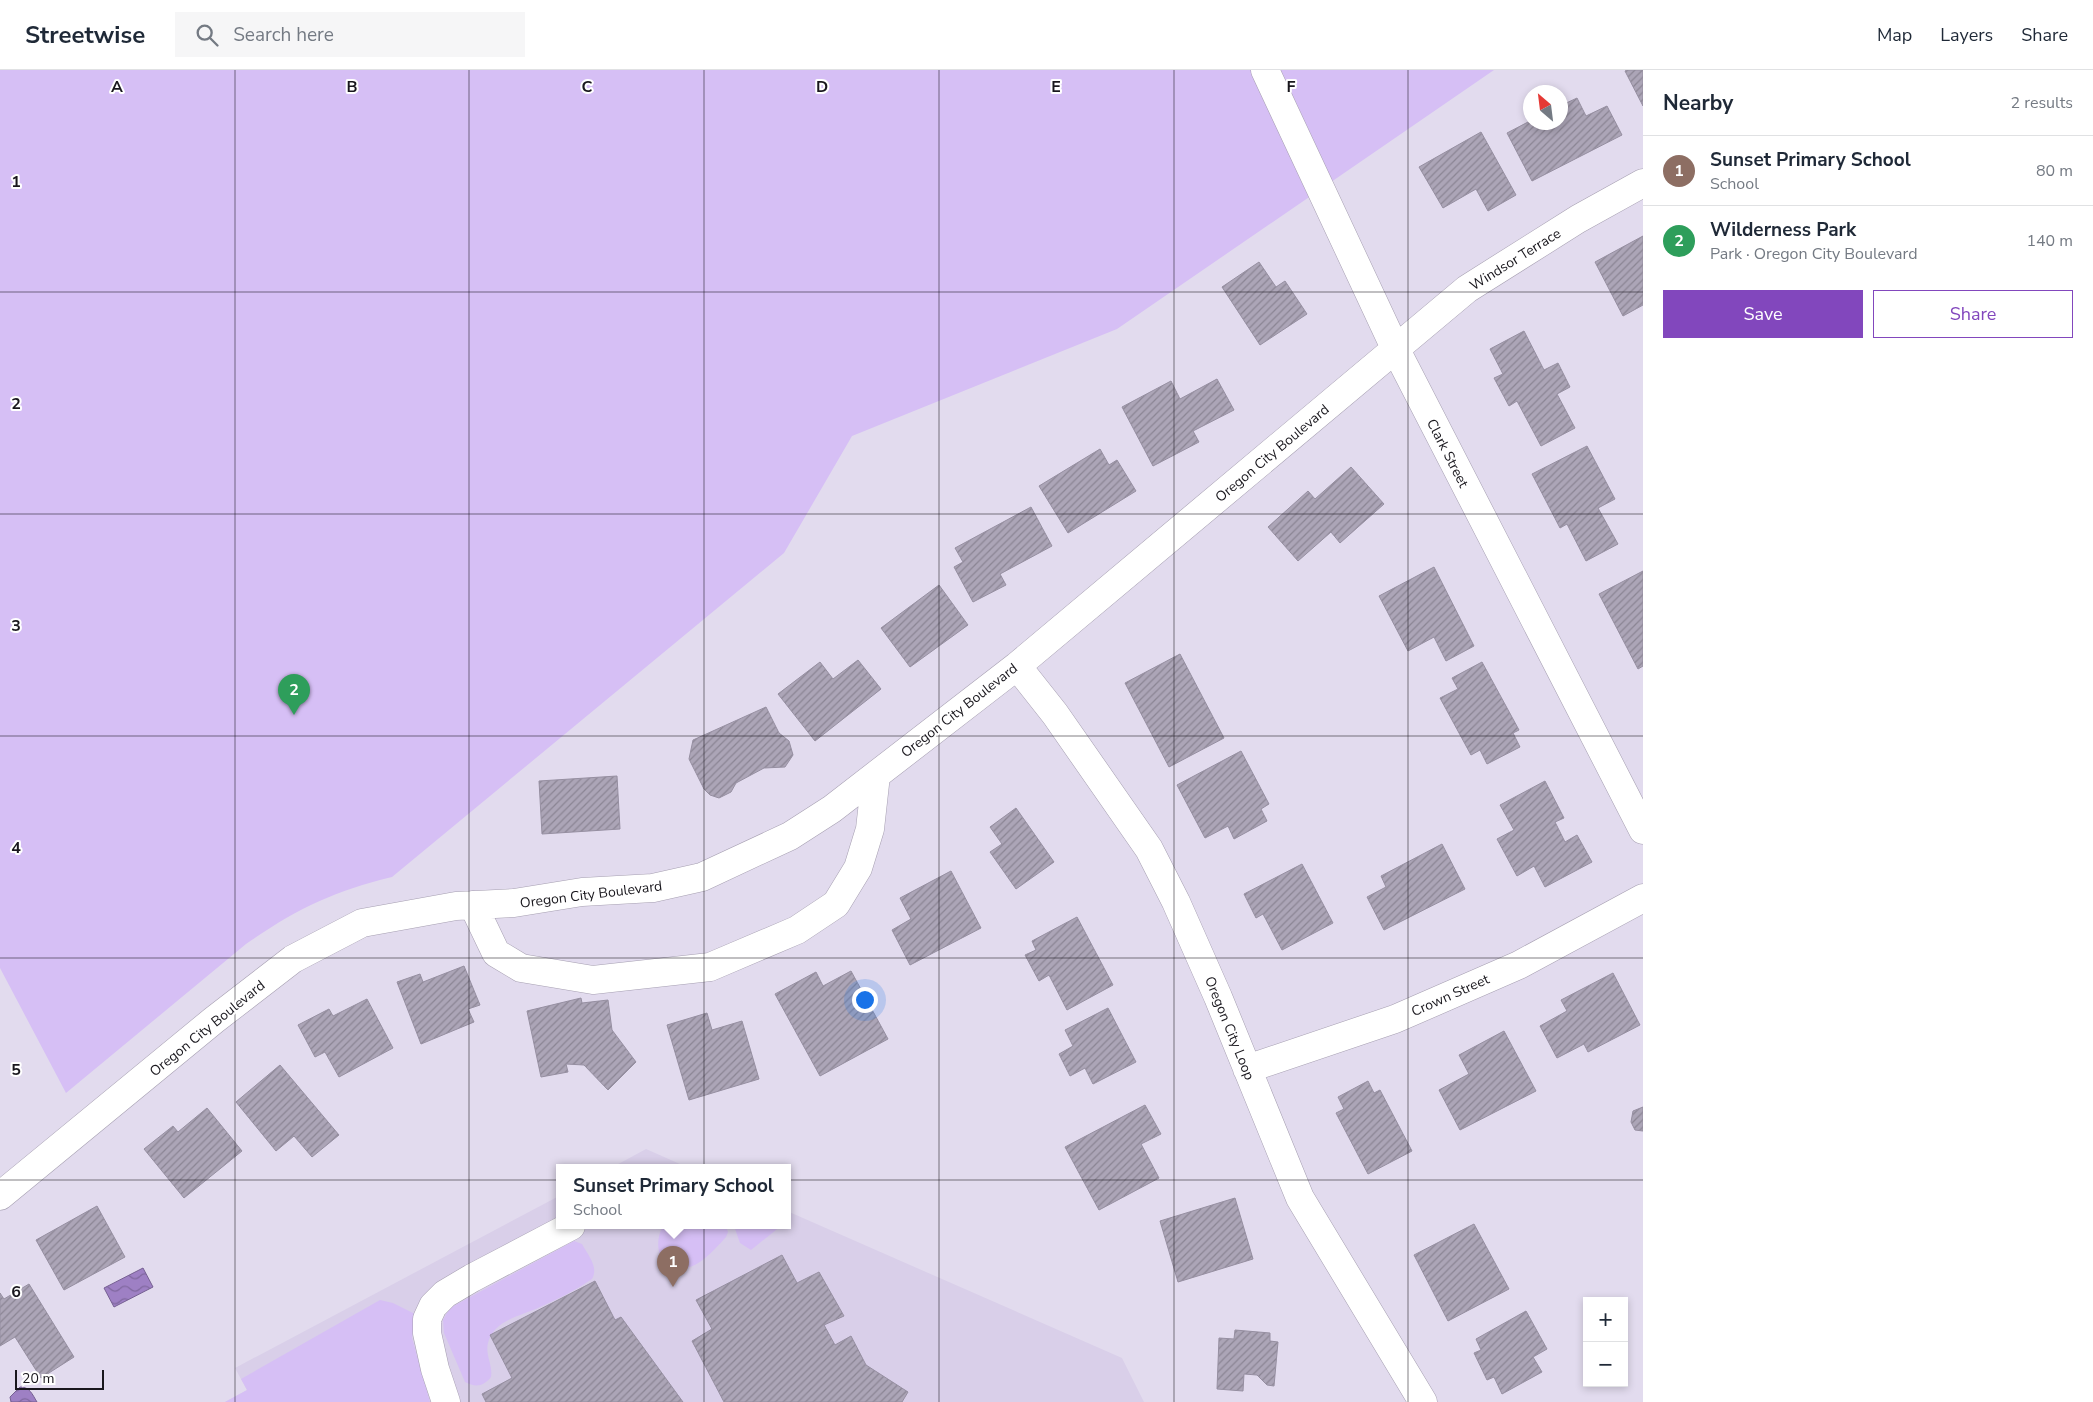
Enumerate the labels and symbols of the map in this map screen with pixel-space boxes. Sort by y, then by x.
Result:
text: A [111,76,123,98]
text: B [346,76,358,98]
text: C [582,76,593,98]
text: D [816,76,828,98]
text: E [1051,76,1061,98]
text: F [1287,76,1296,98]
north arrow [1523,85,1568,130]
text: 1 [11,171,21,193]
street label: Windsor Terrace [1466,224,1564,295]
text: 2 [11,393,21,415]
street label: Oregon City Boulevard [1211,400,1333,507]
street label: Clark Street [1422,416,1473,491]
text: 3 [11,615,21,637]
street label: Oregon City Boulevard [897,659,1022,762]
pin: 2 [278,674,310,715]
text: 4 [11,837,21,859]
street label: Oregon City Boulevard [519,876,663,913]
street label: Crown Street [1408,970,1492,1021]
street label: Oregon City Loop [1200,973,1259,1083]
street label: Oregon City Boulevard [146,976,269,1081]
your location [852,987,878,1013]
text: 5 [11,1059,21,1081]
pin: 1 [657,1246,689,1287]
text: 6 [11,1281,21,1303]
scale bar [15,1367,104,1390]

